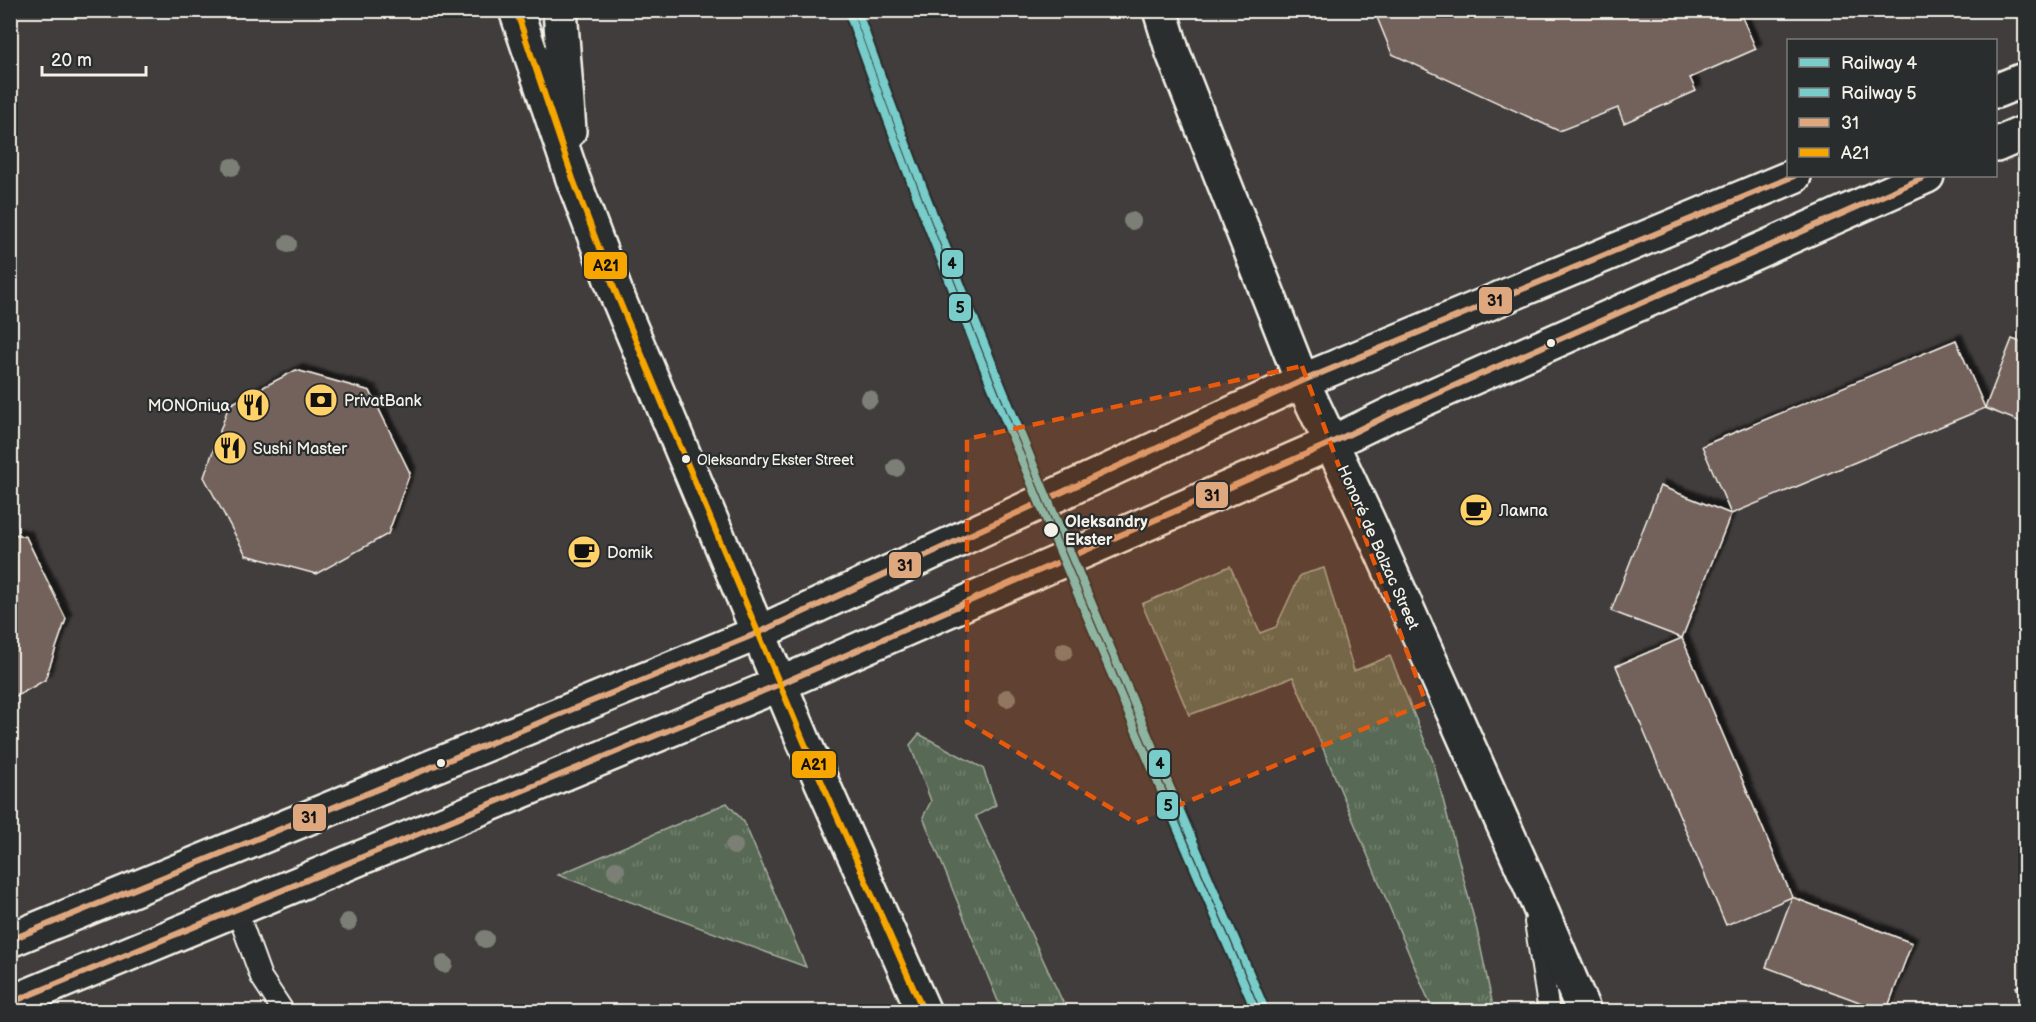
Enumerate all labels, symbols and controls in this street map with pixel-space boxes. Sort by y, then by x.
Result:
scale bar [42,39,146,77]
legend [1787,39,1997,177]
text: 20 m [51,50,92,71]
text: Railway 4 [1841,53,1917,74]
text: Railway 5 [1841,83,1917,104]
text: 31 [1841,113,1859,134]
text: А21 [1840,143,1869,164]
line badge: 4 [941,249,964,278]
line badge: А21 [583,251,628,280]
text: 4 [947,255,957,274]
text: А21 [592,257,619,276]
line badge: 31 [1478,286,1513,315]
text: 31 [1487,292,1503,311]
line badge: 5 [948,293,972,322]
text: 5 [955,299,965,318]
unlabelled marker [1545,337,1557,349]
bank icon: PrivatBank [303,382,339,418]
restaurant icon: MONOпіца [235,387,271,423]
place label: PrivatBank [344,392,422,411]
place label: MONOпіца [148,397,231,416]
restaurant icon: Sushi Master [212,430,248,466]
place label: Sushi Master [253,440,347,459]
place label: Oleksandry Ekster Street [697,452,854,469]
marker: Oleksandry Ekster Street [680,453,692,465]
street label: Honoré de Balzac Street [1333,463,1423,633]
line badge: 31 [1195,481,1229,509]
text: 31 [1204,487,1220,506]
cafe icon: Лампа [1458,492,1494,528]
place label: Лампа [1498,502,1548,521]
place label: Oleksandry Ekster [1065,513,1148,550]
marker: Oleksandry Ekster [1042,521,1060,539]
cafe icon: Domik [566,534,602,570]
place label: Domik [607,544,653,563]
line badge: 31 [888,551,922,579]
text: 31 [897,557,913,576]
line badge: 4 [1148,749,1171,778]
line badge: А21 [791,750,837,779]
text: 4 [1155,755,1165,774]
text: А21 [800,756,827,775]
unlabelled marker [435,757,447,769]
line badge: 5 [1156,791,1179,820]
text: 5 [1163,797,1173,816]
line badge: 31 [292,803,327,832]
text: 31 [301,809,317,828]

